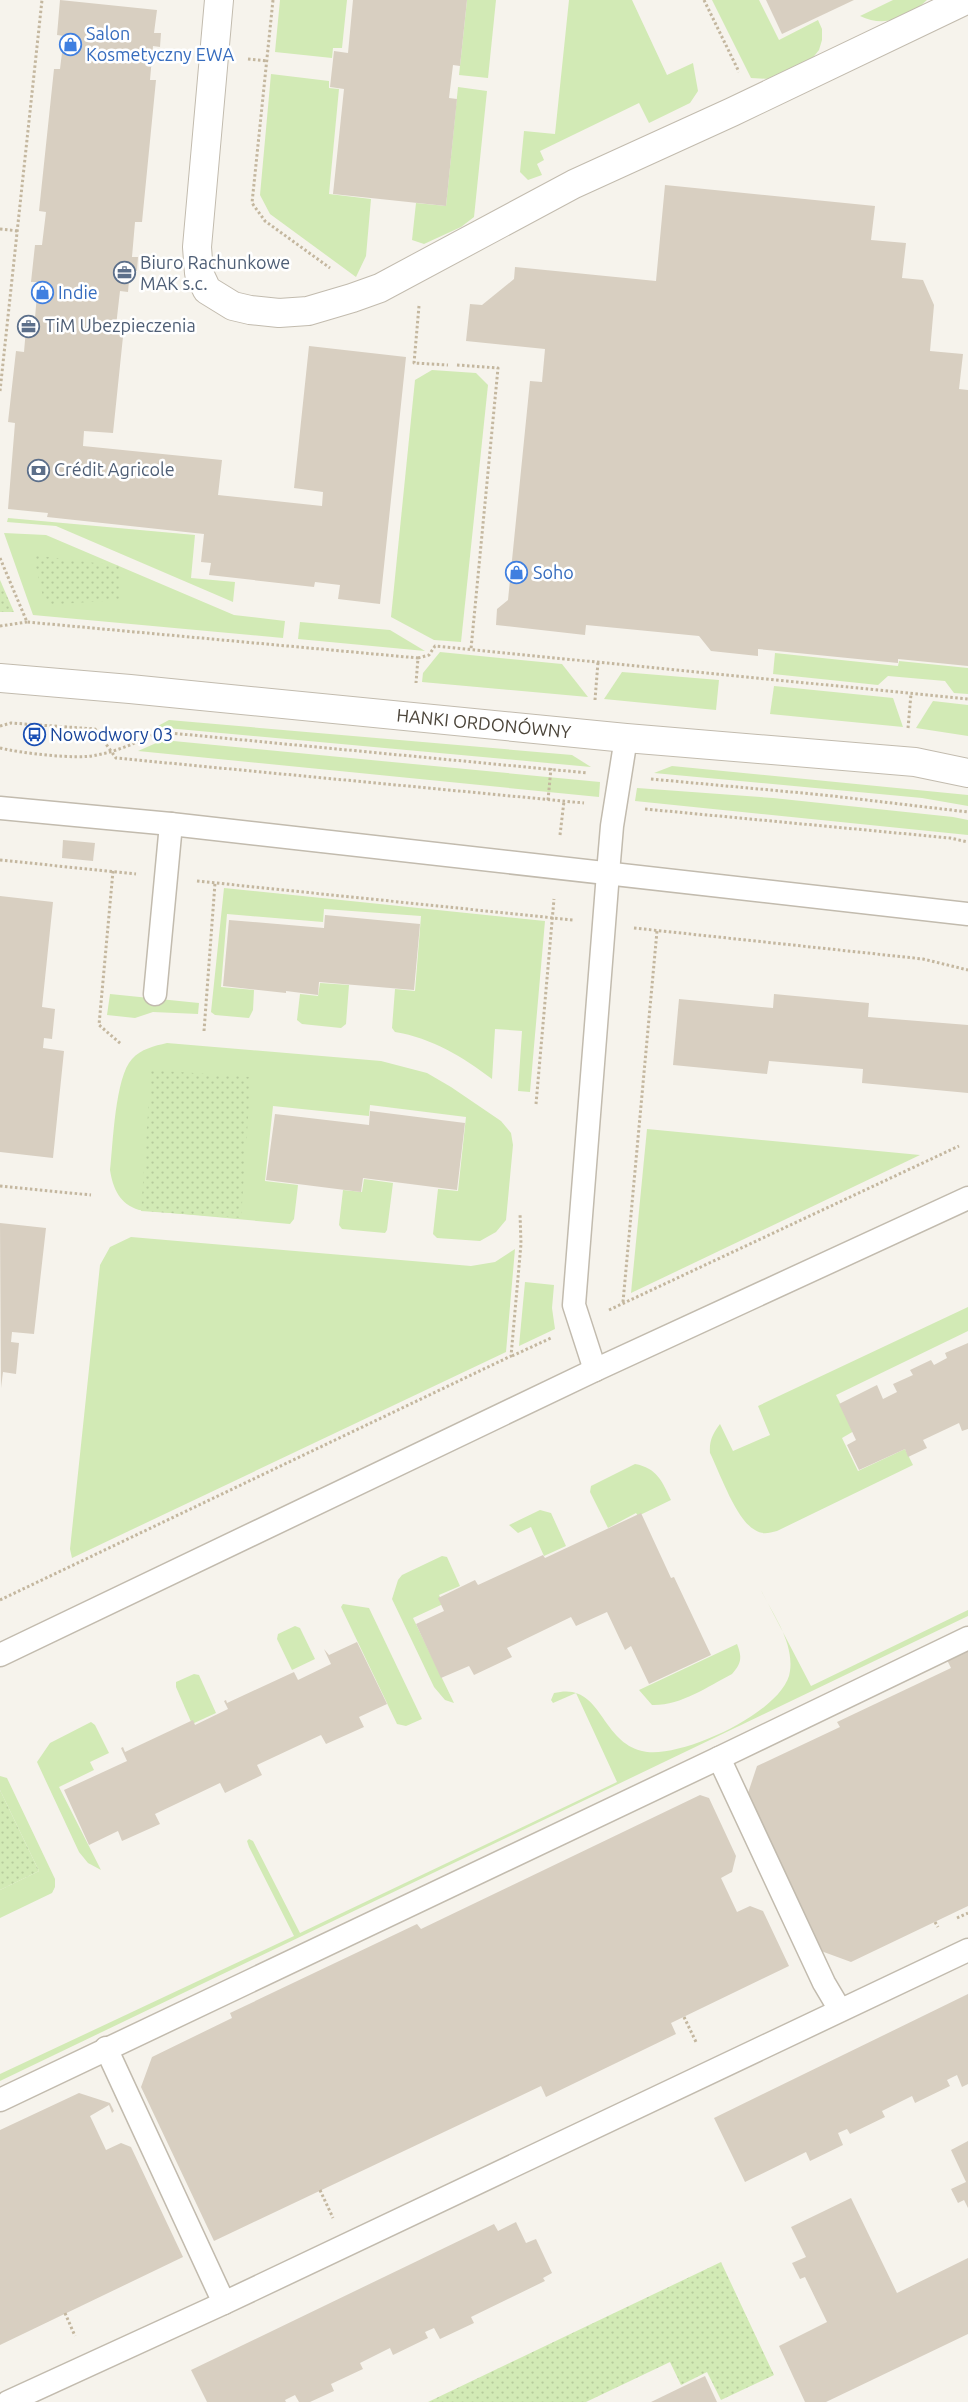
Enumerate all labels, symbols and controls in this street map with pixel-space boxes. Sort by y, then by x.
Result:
place label: Salon Kosmetyczny EWA [86,23,234,64]
shop icon: Salon Kosmetyczny EWA [58,32,82,56]
place label: Biuro Rachunkowe MAK s.c. [140,252,290,293]
office icon: Biuro Rachunkowe MAK s.c. [112,261,136,285]
shop icon: Indie [30,281,54,305]
place label: Indie [58,282,98,302]
office icon: TiM Ubezpieczenia [17,314,41,338]
place label: TiM Ubezpieczenia [45,315,196,335]
bank icon: Crédit Agricole [26,458,50,482]
place label: Crédit Agricole [54,459,175,479]
shop icon: Soho [505,561,529,585]
place label: Soho [533,562,574,582]
street label: HANKI ORDONÓWNY [396,704,573,742]
bus stop icon: Nowodwory 03 [22,723,46,747]
place label: Nowodwory 03 [50,724,173,744]

